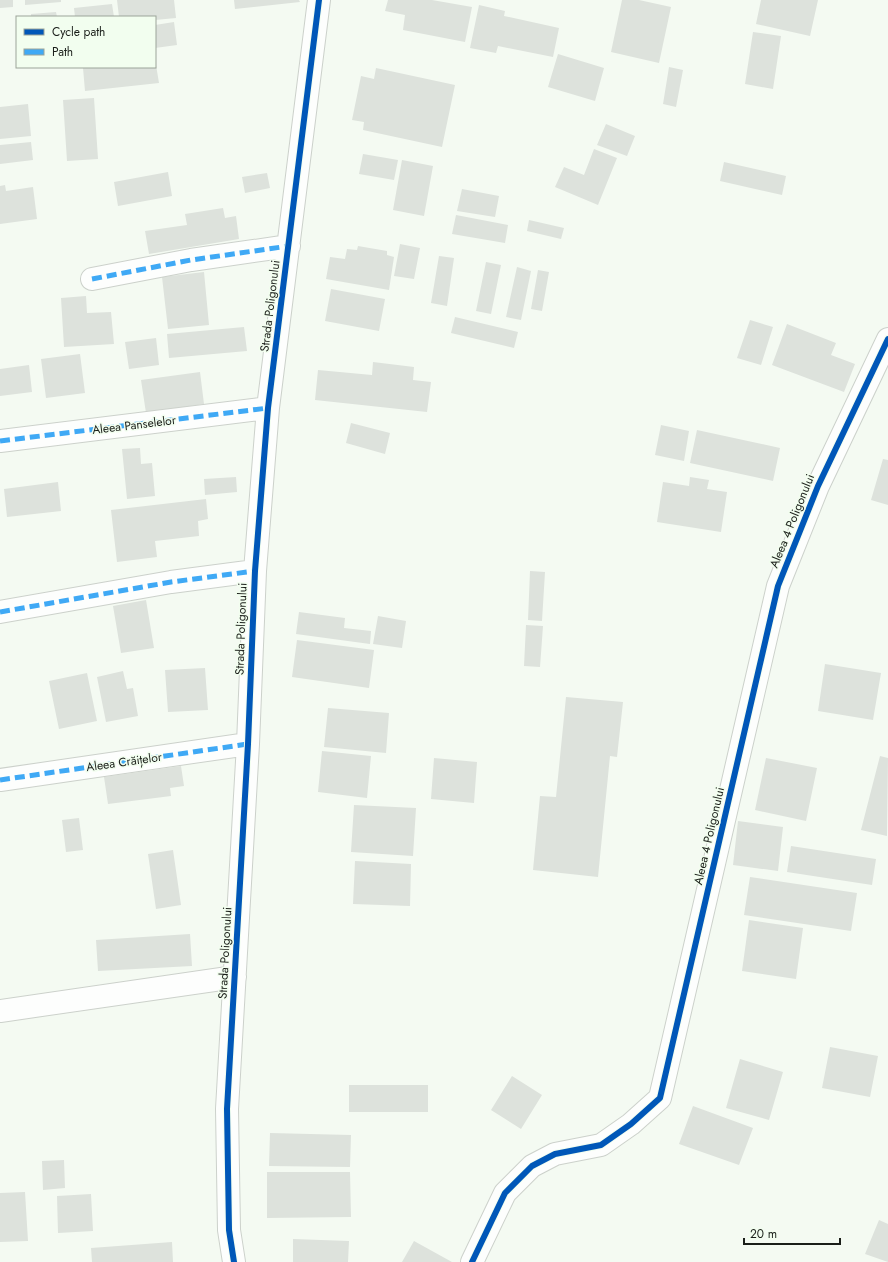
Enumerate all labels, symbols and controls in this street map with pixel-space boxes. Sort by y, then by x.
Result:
legend [16,16,156,68]
text: Cycle path [52,23,105,41]
text: Path [52,43,73,61]
street label: Strada Poligonului [255,259,285,353]
street label: Aleea Panselelor [91,411,178,439]
street label: Aleea 4 Poligonului [765,471,819,571]
street label: Strada Poligonului [230,583,252,675]
street label: Aleea Crăițelor [85,748,164,776]
street label: Aleea 4 Poligonului [689,785,729,887]
street label: Strada Poligonului [214,906,236,1000]
scale bar [744,1220,840,1246]
text: 20 m [750,1225,777,1243]

